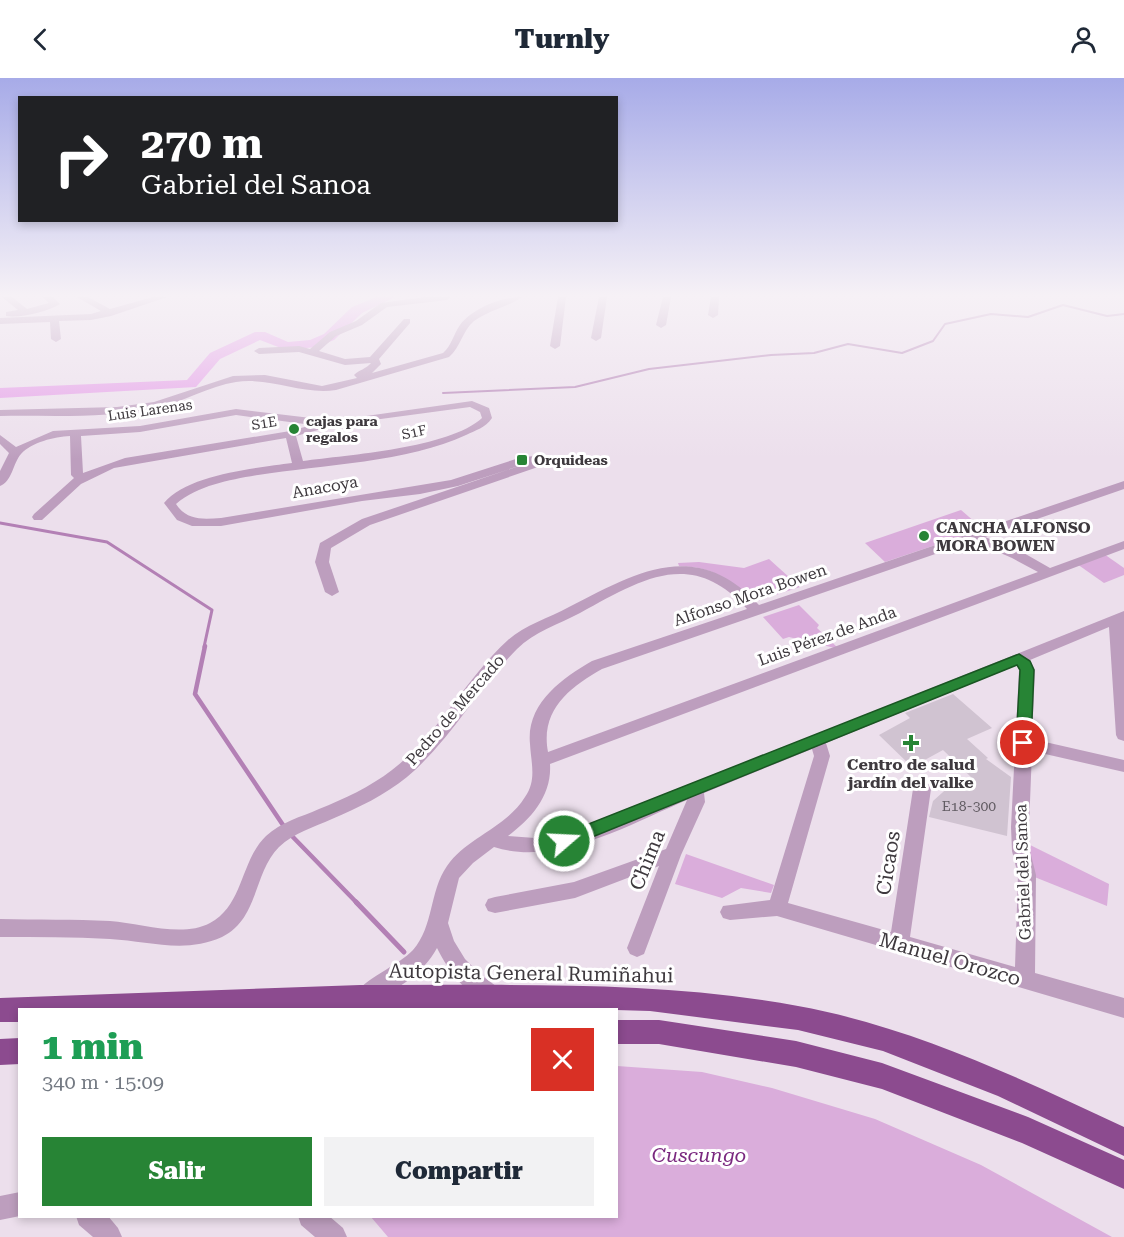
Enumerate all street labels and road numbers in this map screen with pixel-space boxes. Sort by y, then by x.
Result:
street label: Luis Larenas [107,396,194,424]
street label: S1E [250,413,278,433]
street label: S1F [400,422,428,442]
street label: Anacoya [291,472,360,502]
street label: Alfonso Mora Bowen [671,560,829,630]
street label: Luis Pérez de Anda [755,602,899,670]
street label: Pedro de Mercado [402,651,508,769]
street label: Gabriel del Sanoa [1011,803,1035,940]
street label: Chima [624,826,670,894]
street label: Cicaos [871,829,905,897]
street label: Manuel Orozco [877,927,1023,991]
street label: Autopista General Rumiñahui [388,959,674,987]

